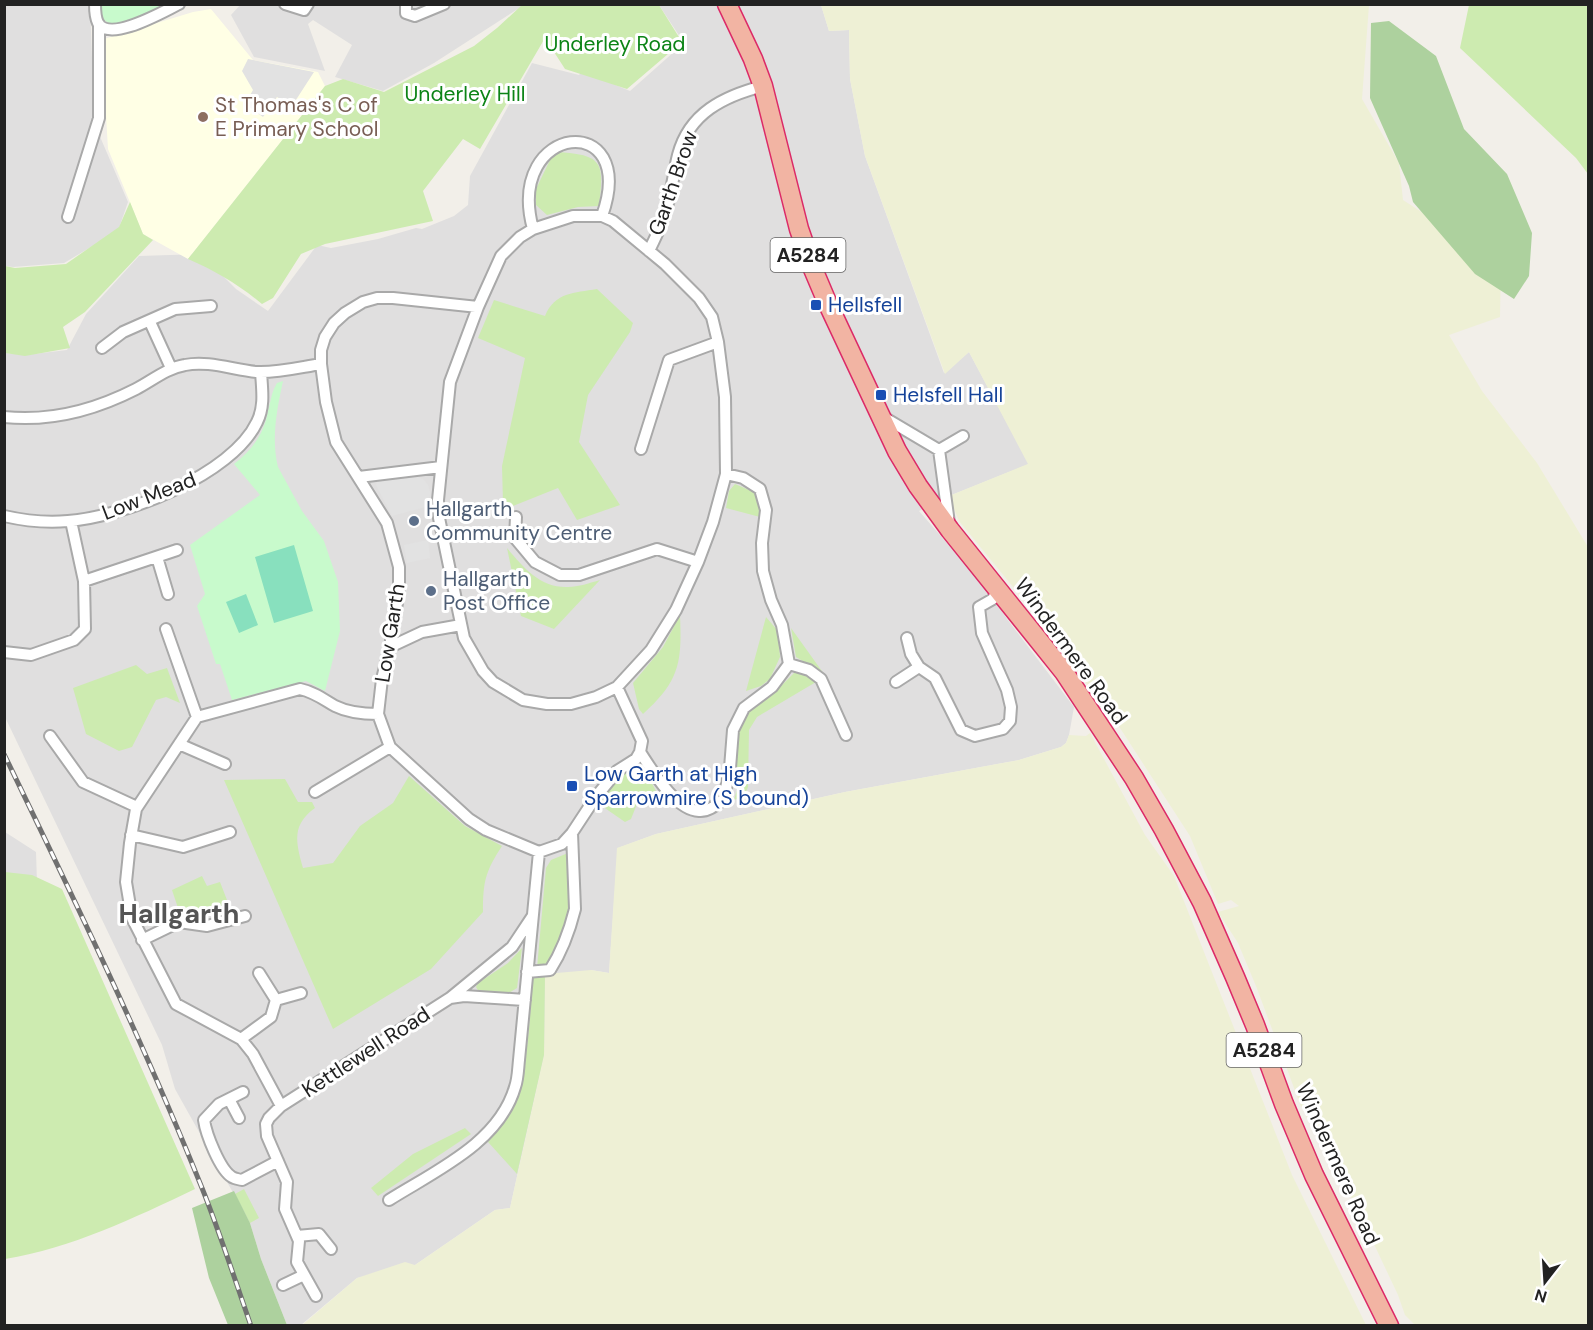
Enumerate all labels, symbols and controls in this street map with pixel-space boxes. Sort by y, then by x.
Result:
park label: Underley Road [544,30,686,58]
park label: Underley Hill [405,80,525,108]
place label: St Thomas's C of E Primary School [215,91,378,143]
marker: St Thomas's C of E Primary School [196,110,210,124]
street label: Garth Brow [642,127,704,239]
road number: A5284 [770,238,846,272]
place label: Hellsfell [828,291,902,319]
marker: Hellsfell [809,298,823,312]
place label: Helsfell Hall [893,381,1003,409]
marker: Helsfell Hall [874,388,888,402]
street label: Low Mead [98,465,200,527]
place label: Hallgarth Community Centre [426,495,612,547]
marker: Hallgarth Community Centre [407,514,421,528]
place label: Hallgarth Post Office [443,565,550,617]
street label: Windermere Road [1008,572,1134,730]
street label: Low Garth [368,582,412,684]
marker: Hallgarth Post Office [424,584,438,598]
place label: Low Garth at High Sparrowmire (S bound) [584,760,809,812]
marker: Low Garth at High Sparrowmire (S bound) [565,779,579,793]
district label: Hallgarth [119,896,239,931]
street label: Kettlewell Road [297,1000,435,1104]
road number: A5284 [1226,1033,1302,1067]
street label: Windermere Road [1290,1079,1386,1249]
north arrow [1515,1252,1575,1312]
text: N [1532,1284,1549,1308]

